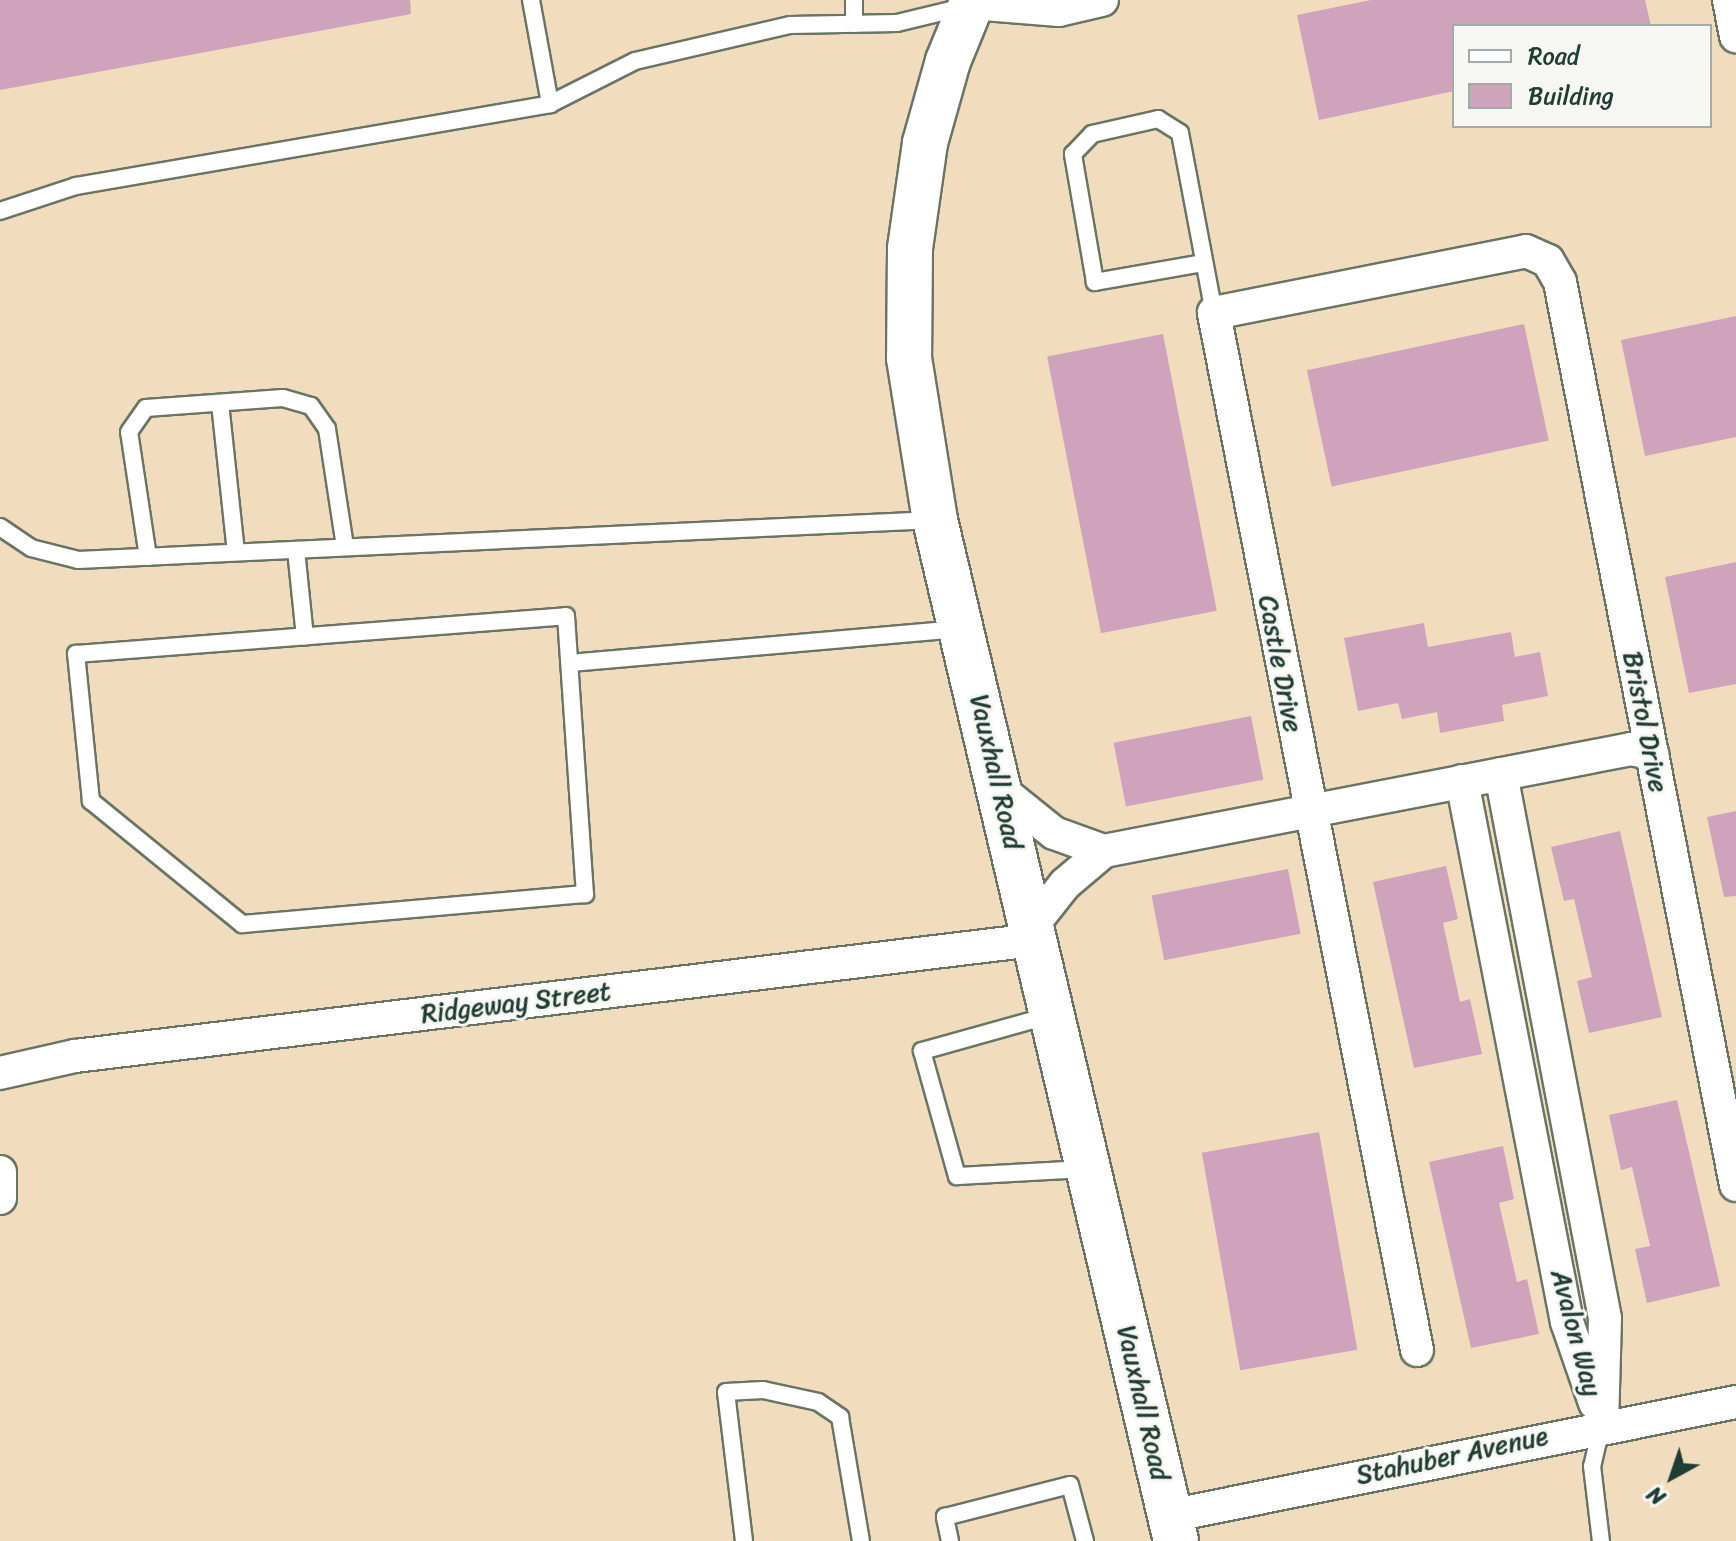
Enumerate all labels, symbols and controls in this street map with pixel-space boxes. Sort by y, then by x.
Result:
legend [1452,24,1712,128]
text: Road [1528,35,1579,77]
text: Building [1528,75,1614,117]
street label: Castle Drive [1251,593,1309,735]
street label: Bristol Drive [1616,649,1674,795]
street label: Vauxhall Road [963,692,1029,852]
street label: Ridgeway Street [420,976,612,1030]
street label: Avalon Way [1544,1266,1608,1400]
street label: Vauxhall Road [1110,1323,1176,1483]
street label: Stahuber Avenue [1353,1420,1551,1492]
north arrow [1632,1437,1712,1517]
text: N [1638,1476,1675,1516]

